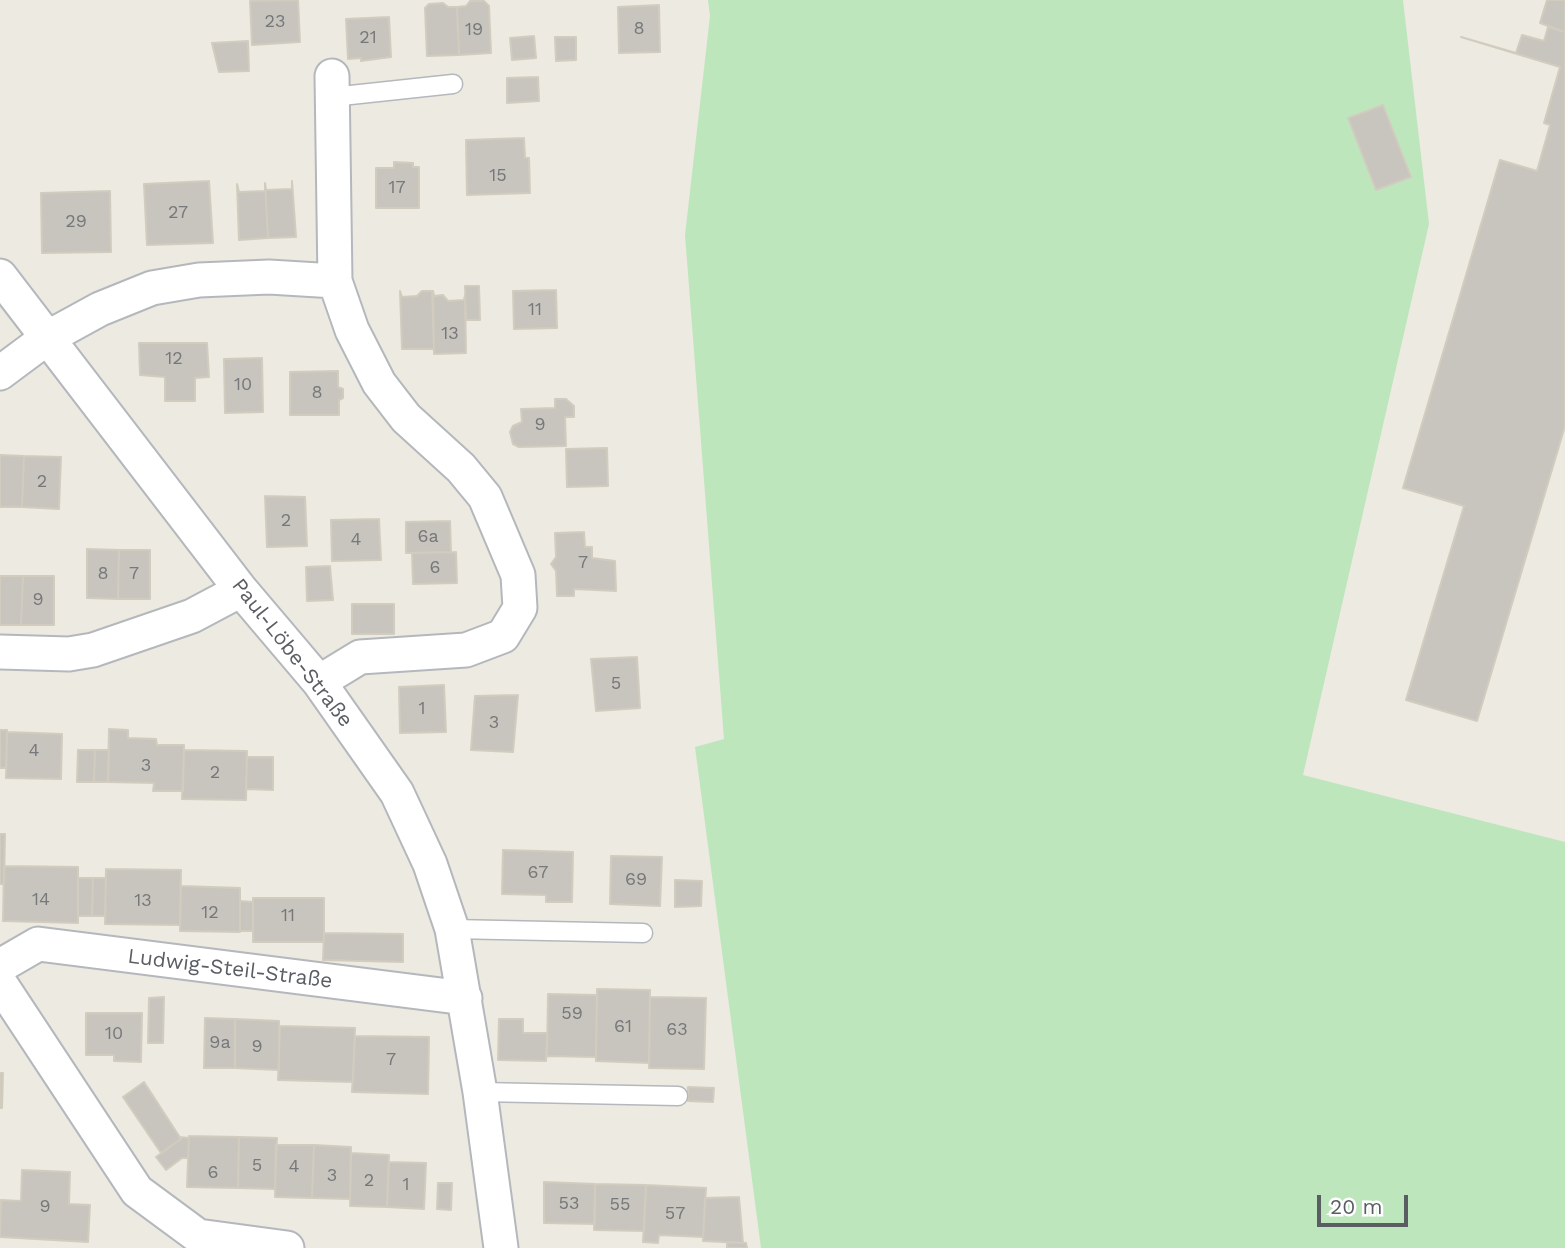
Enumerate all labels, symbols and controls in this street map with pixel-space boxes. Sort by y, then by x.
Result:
house number: 23 [265,11,285,33]
house number: 8 [633,18,645,40]
house number: 19 [465,19,483,41]
house number: 21 [359,27,377,49]
house number: 15 [489,165,507,187]
house number: 17 [388,177,406,199]
house number: 27 [168,202,188,224]
house number: 29 [65,211,87,233]
house number: 11 [528,299,542,321]
house number: 13 [441,323,459,345]
house number: 12 [165,348,183,370]
house number: 10 [234,374,252,396]
house number: 8 [311,382,323,404]
house number: 9 [534,414,546,436]
house number: 2 [37,471,47,493]
house number: 2 [281,510,291,532]
house number: 6a [417,526,439,548]
house number: 4 [351,529,361,551]
house number: 7 [578,552,588,574]
house number: 6 [430,557,440,579]
house number: 8 [97,563,109,585]
house number: 7 [129,563,139,585]
street label: Paul-Löbe-Straße [226,574,358,732]
house number: 9 [32,589,44,611]
house number: 5 [611,673,621,695]
house number: 1 [418,698,426,720]
house number: 3 [489,712,499,734]
house number: 4 [29,740,39,762]
house number: 3 [141,755,151,777]
house number: 2 [210,762,220,784]
house number: 67 [528,862,548,884]
house number: 69 [625,869,647,891]
house number: 14 [32,889,50,911]
house number: 13 [134,890,152,912]
house number: 12 [201,902,219,924]
house number: 11 [281,905,295,927]
street label: Ludwig-Steil-Straße [126,944,334,994]
house number: 59 [561,1003,583,1025]
house number: 61 [614,1016,632,1038]
house number: 63 [666,1019,688,1041]
house number: 10 [105,1023,123,1045]
house number: 9a [209,1032,231,1054]
house number: 9 [251,1036,263,1058]
house number: 7 [386,1049,396,1071]
house number: 5 [252,1155,262,1177]
house number: 4 [289,1156,299,1178]
house number: 6 [208,1162,218,1184]
house number: 3 [327,1165,337,1187]
house number: 2 [364,1170,374,1192]
house number: 1 [402,1174,410,1196]
scale bar [1320,1182,1411,1226]
house number: 53 [559,1193,579,1215]
house number: 55 [610,1194,630,1216]
text: 20 m [1330,1194,1382,1219]
house number: 9 [39,1196,51,1218]
house number: 57 [665,1203,685,1225]

